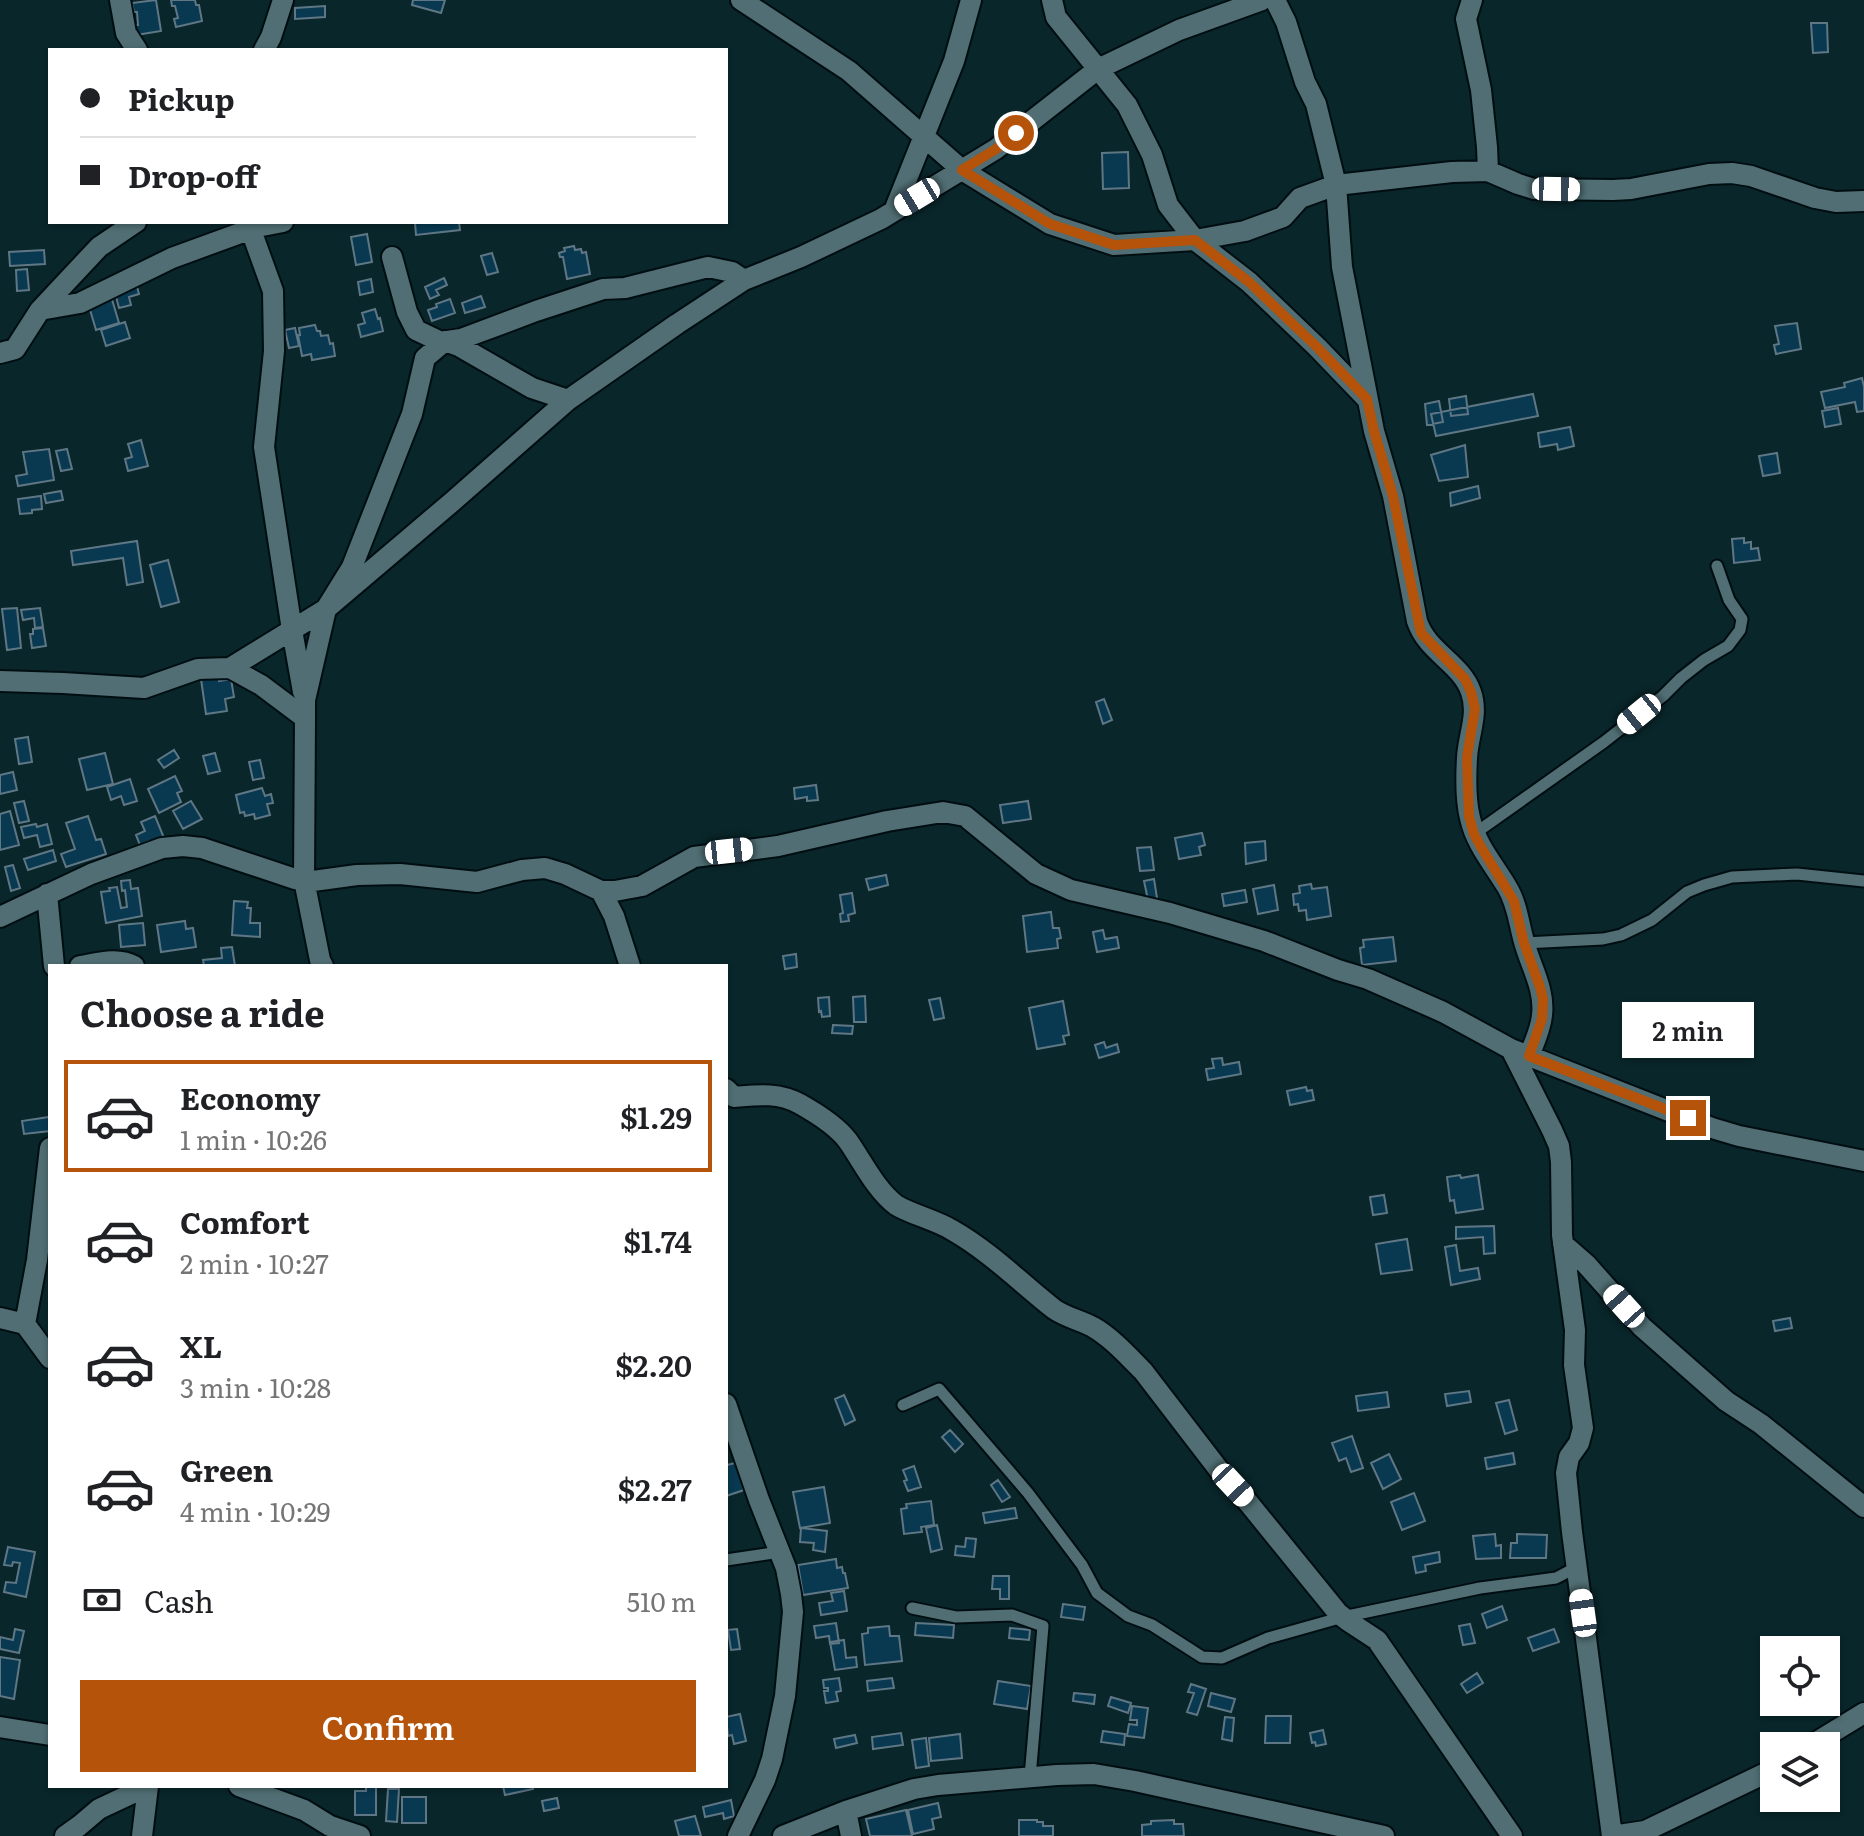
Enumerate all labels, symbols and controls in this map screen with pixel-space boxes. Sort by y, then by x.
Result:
text: Pickup [128,76,235,120]
route start [998,115,1034,151]
text: Drop-off [128,153,258,197]
car [890,174,944,220]
car [1532,177,1580,201]
car [1613,690,1665,738]
car [704,837,754,865]
text: Choose a ride [80,985,325,1038]
callout: 2 min [1622,1002,1754,1058]
text: 2 min [1652,1010,1724,1049]
text: Economy [180,1075,320,1119]
icon: car [84,1080,156,1152]
text: $1.29 [620,1094,692,1138]
route end [1670,1100,1706,1136]
text: 1 min · 10:26 [180,1119,327,1158]
text: Comfort [180,1199,310,1243]
icon: car [84,1204,156,1276]
text: $1.74 [623,1218,692,1262]
text: 2 min · 10:27 [180,1243,329,1282]
car [1599,1280,1649,1332]
text: XL [180,1323,222,1367]
icon: car [84,1328,156,1400]
text: $2.20 [615,1342,692,1386]
text: 3 min · 10:28 [180,1367,331,1406]
text: Green [180,1447,273,1491]
icon: car [84,1452,156,1524]
car [1208,1459,1258,1511]
text: $2.27 [618,1466,692,1510]
text: 4 min · 10:29 [180,1491,330,1530]
icon: cash [80,1578,124,1622]
text: Cash [144,1578,214,1622]
text: 510 m [627,1581,696,1620]
car [1568,1588,1598,1638]
map controls [1760,1636,1840,1812]
button: locate [1760,1636,1840,1716]
button: Confirm [80,1680,696,1772]
button: layers [1760,1732,1840,1812]

